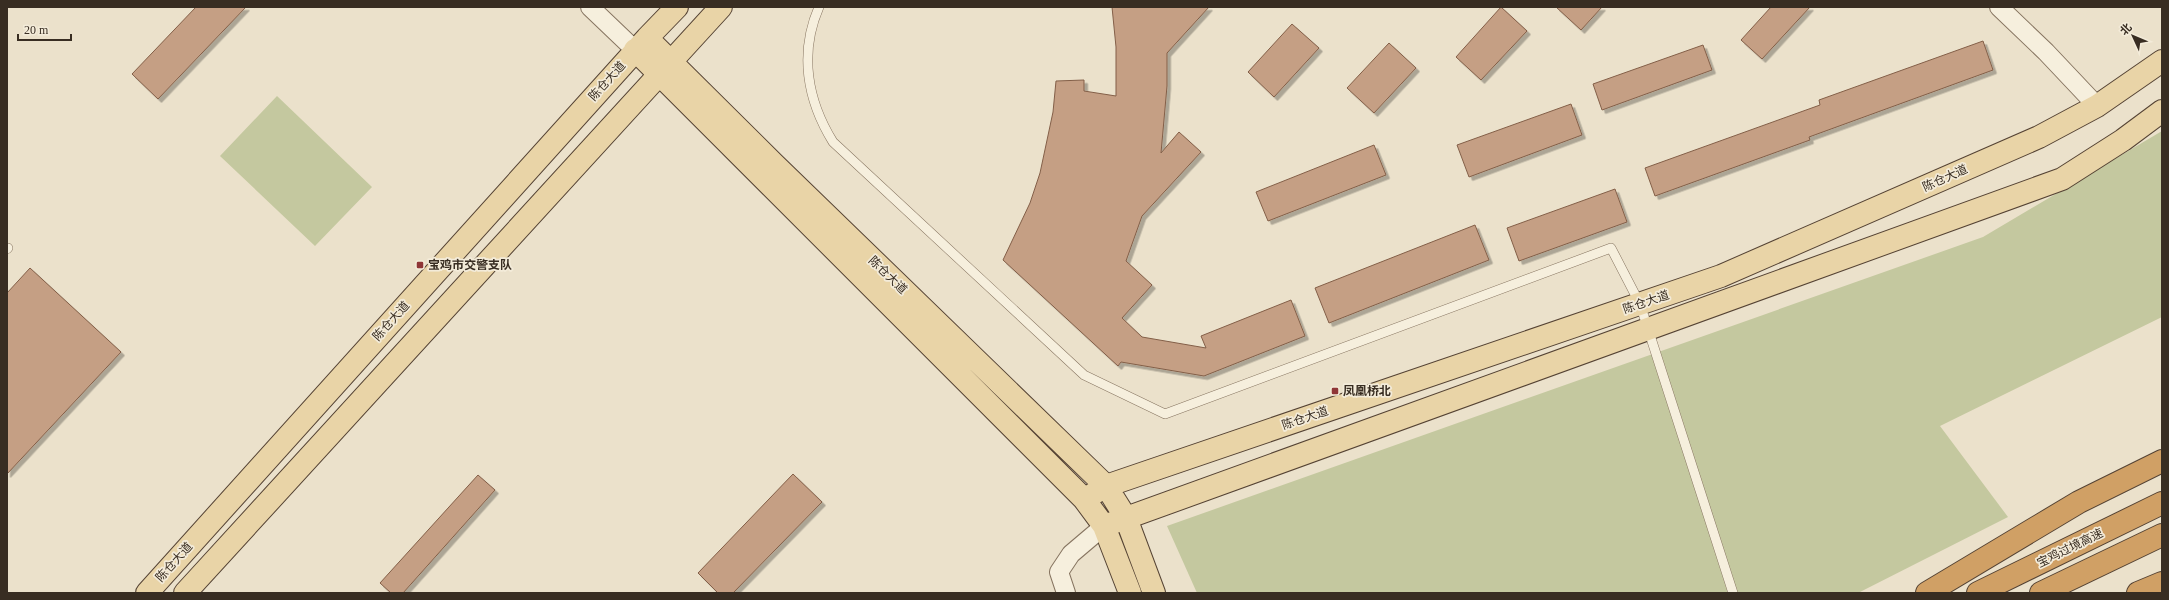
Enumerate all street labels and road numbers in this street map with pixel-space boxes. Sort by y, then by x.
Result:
street label: 陈仓大道 [586,58,628,104]
street label: 陈仓大道 [1920,162,1970,194]
street label: 陈仓大道 [866,253,910,297]
street label: 陈仓大道 [1621,288,1671,316]
street label: 陈仓大道 [370,298,412,344]
street label: 陈仓大道 [1280,404,1330,432]
street label: 宝鸡过境高速 [2035,526,2105,570]
street label: 陈仓大道 [153,539,195,585]

